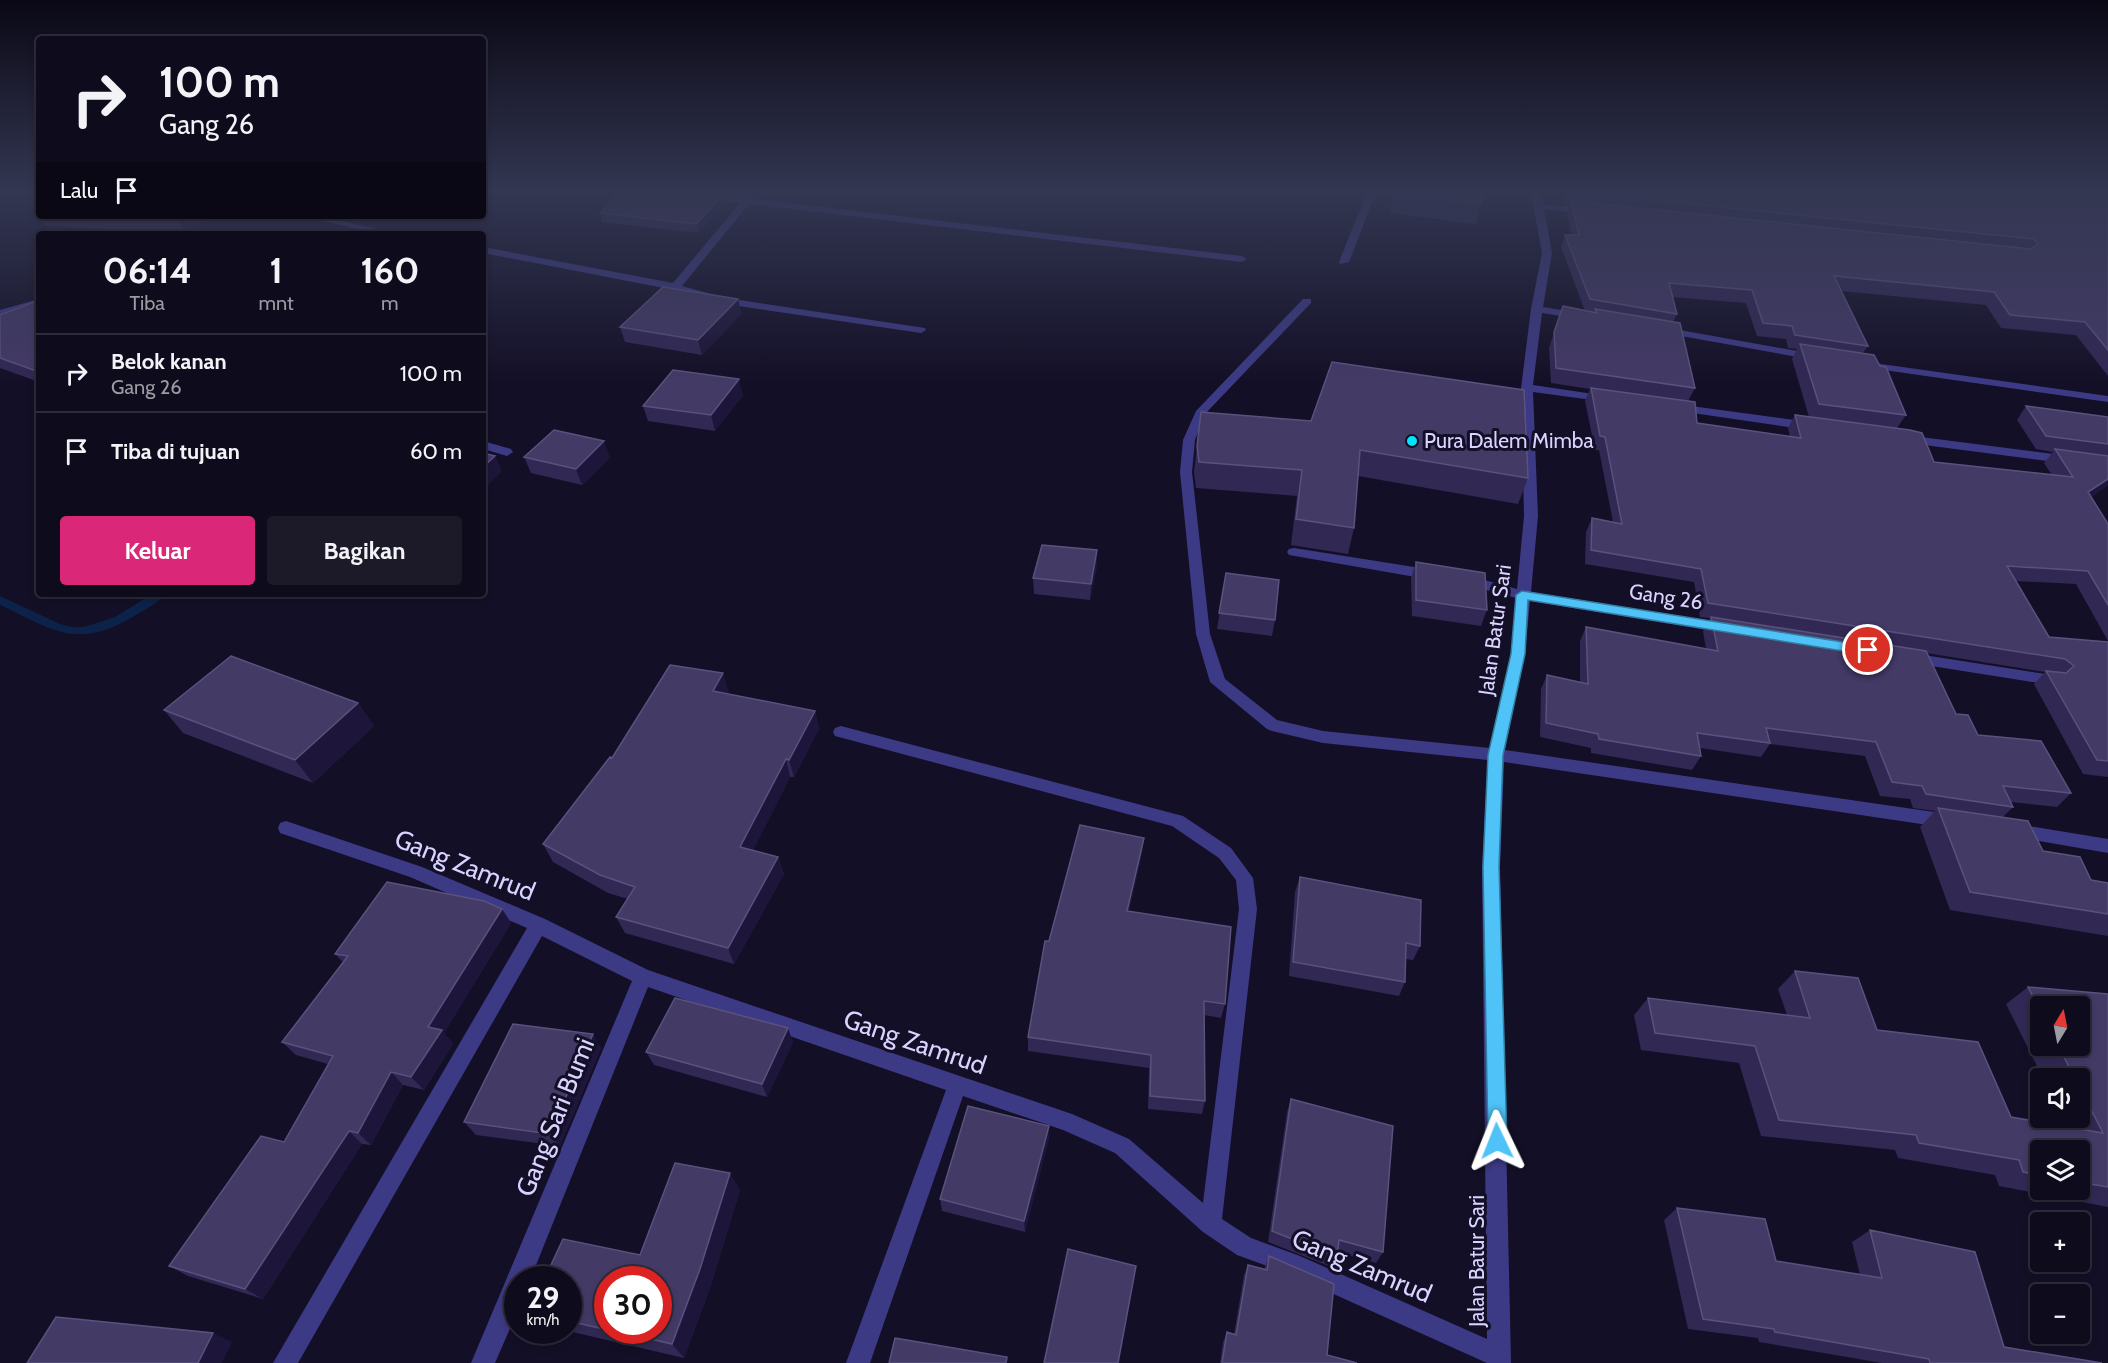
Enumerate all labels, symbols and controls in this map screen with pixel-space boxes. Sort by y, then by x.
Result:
text: 100 m [159,56,280,108]
icon: right [60,60,138,138]
text: Gang 26 [159,108,254,141]
icon: arrive [110,174,143,207]
text: Lalu [60,177,98,204]
text: 06:14 [103,248,192,292]
text: 1 [270,248,283,292]
text: 160 [360,248,419,292]
text: Tiba [130,291,165,315]
text: mnt [259,291,294,315]
text: m [381,291,399,315]
text: Belok kanan [111,348,227,375]
icon: right [60,357,93,390]
text: 100 m [400,360,462,387]
text: Gang 26 [111,375,182,399]
place label: Pura Dalem Mimba [1424,428,1594,453]
marker: Pura Dalem Mimba [1405,434,1419,448]
icon: arrive [60,435,93,468]
text: Tiba di tujuan [111,438,240,465]
text: 60 m [410,438,462,465]
button: Keluar [60,516,255,585]
button: Bagikan [267,516,462,585]
street label: Jalan Batur Sari [1473,563,1516,698]
street label: Gang 26 [1628,578,1705,615]
pin [1842,624,1893,675]
icon: arrive [1851,633,1884,666]
street label: Gang Zamrud [390,822,540,908]
north arrow [2030,996,2090,1056]
map controls [2030,996,2090,1344]
street label: Gang Zamrud [839,1003,991,1081]
street label: Gang Sari Bumi [509,1033,601,1201]
button: sound [2030,1068,2090,1128]
position arrow [1465,1109,1529,1173]
button: layers [2030,1140,2090,1200]
street label: Jalan Batur Sari [1464,1195,1489,1328]
button: + [2030,1212,2090,1272]
street label: Gang Zamrud [1287,1222,1437,1310]
speed limit sign: 30 [594,1266,672,1344]
text: 29 [527,1279,559,1316]
button: − [2030,1284,2090,1344]
text: km/h [527,1311,559,1329]

